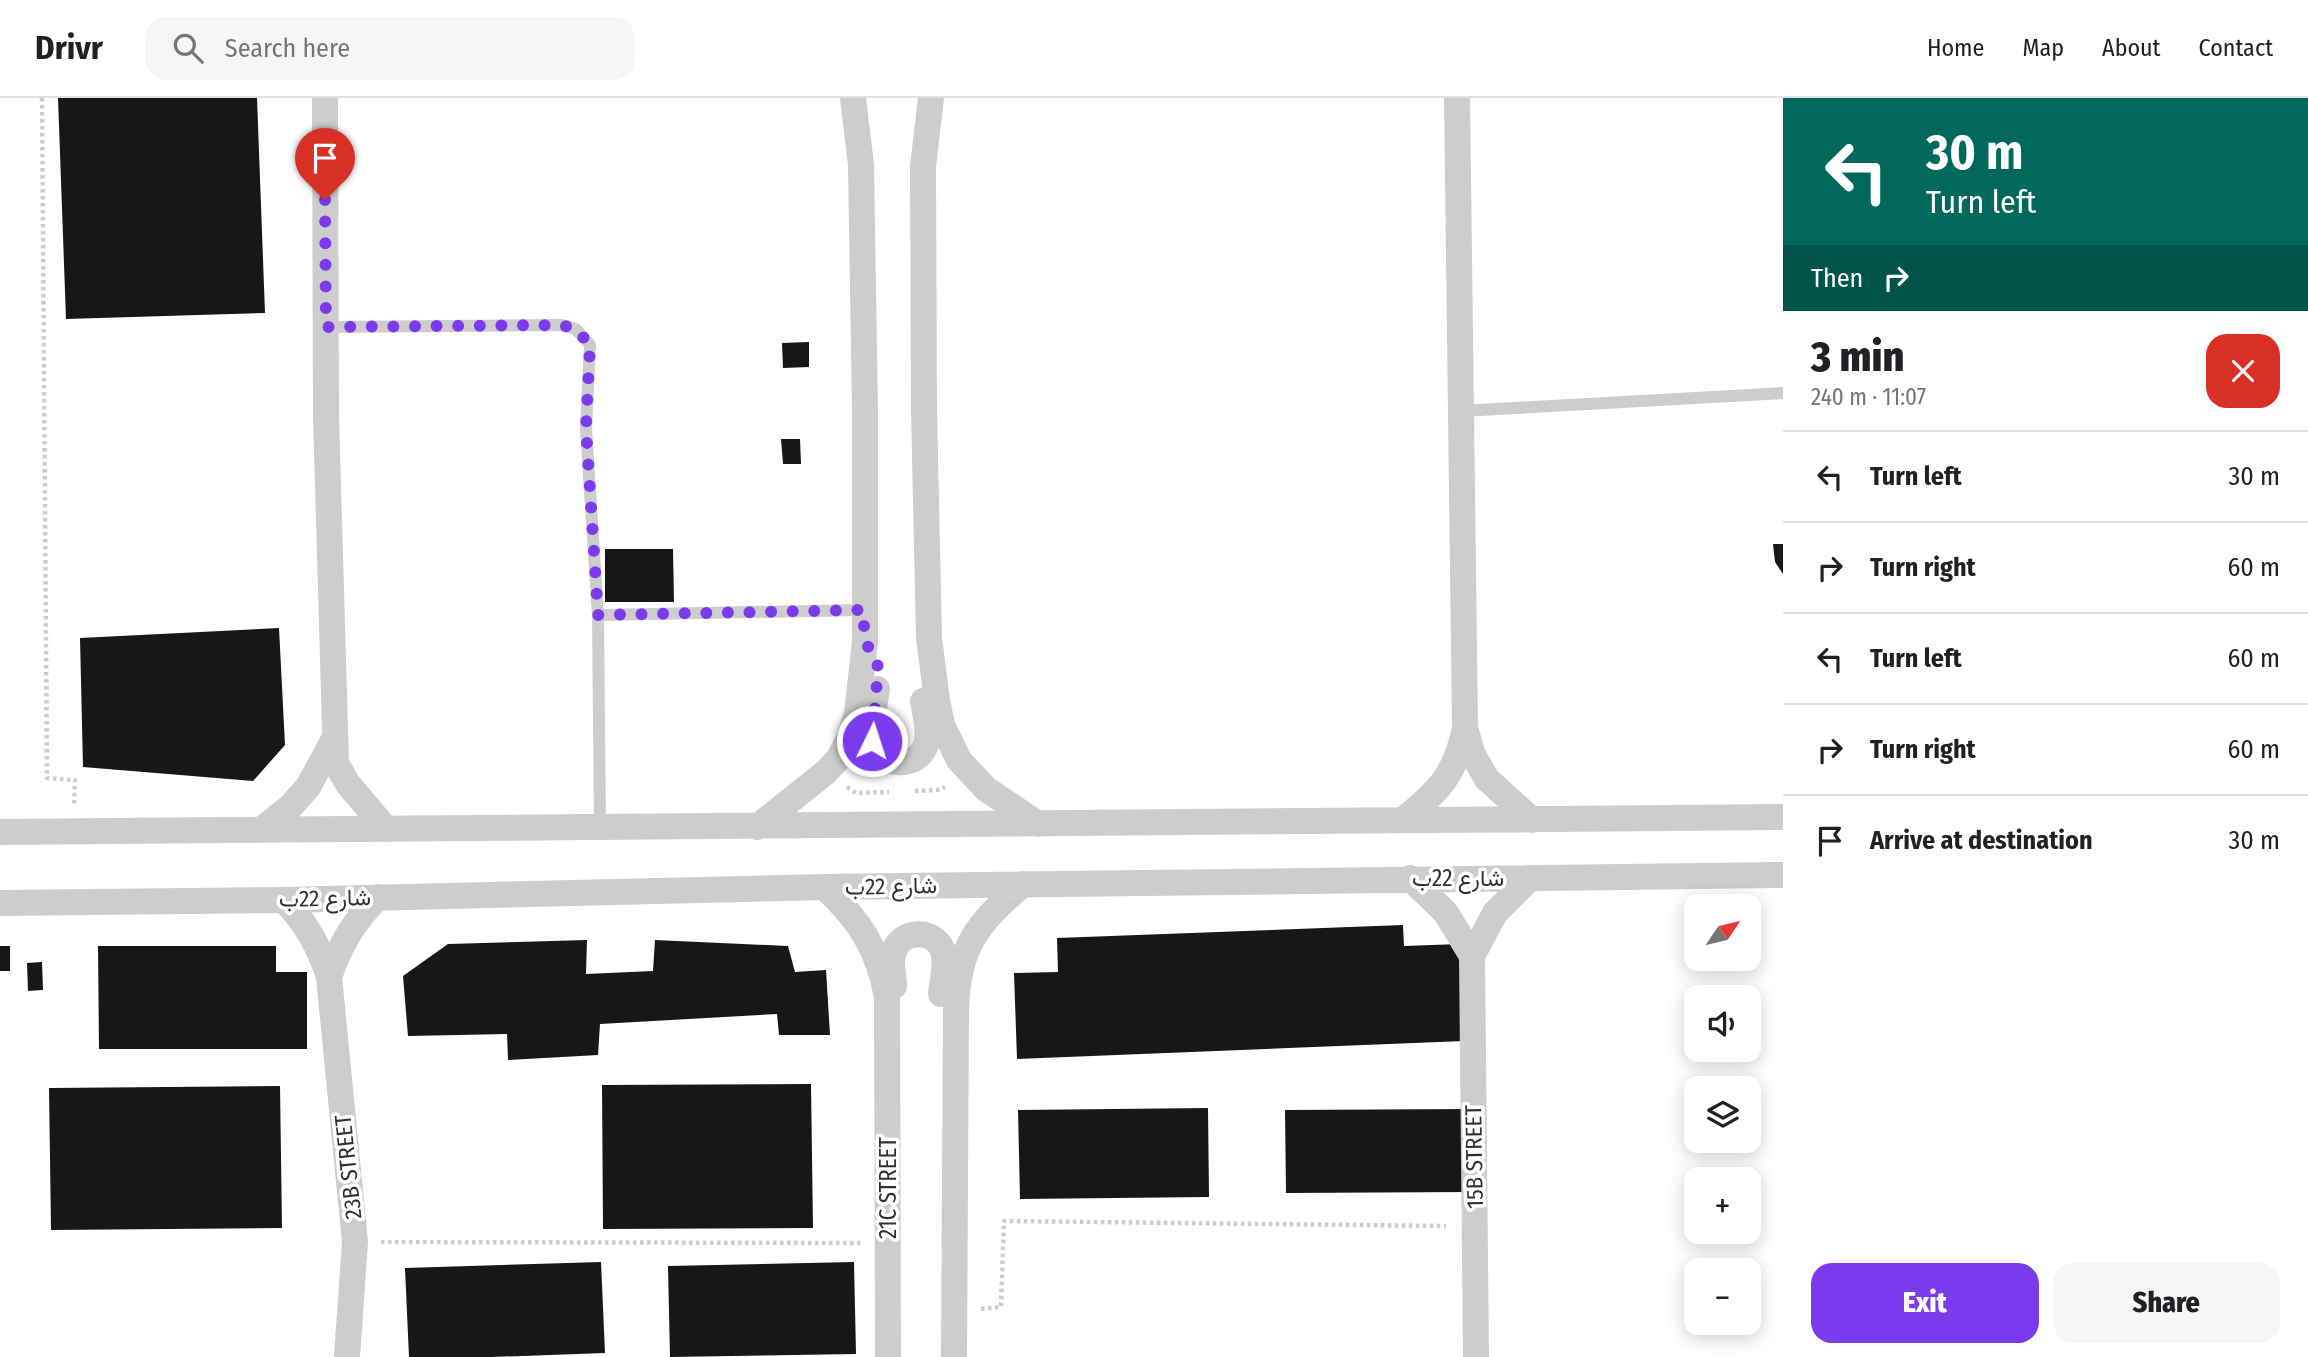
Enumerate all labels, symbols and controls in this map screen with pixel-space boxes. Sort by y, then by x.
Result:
search box [145,17,635,80]
text: Drivr [35,28,103,68]
icon: search [169,29,207,67]
text: Search here [225,33,350,64]
text: Home [1927,34,1984,62]
text: Map [2022,34,2064,62]
text: About [2102,34,2160,62]
text: Contact [2198,34,2273,62]
text: 30 m [1926,123,2024,182]
icon: left [1811,126,1902,217]
pin [295,128,355,200]
icon: arrive [306,139,344,177]
text: Turn left [1926,183,2036,221]
icon: right [1877,259,1915,297]
text: Then [1811,263,1863,294]
text: 3 min [1811,332,1904,382]
button: close [2206,334,2280,408]
text: 240 m · 11:07 [1811,383,1926,411]
icon: left [1811,458,1849,496]
text: Turn left [1870,461,1962,492]
text: 30 m [2229,461,2280,492]
icon: right [1811,549,1849,587]
text: Turn right [1870,552,1976,583]
text: 60 m [2227,552,2280,583]
icon: left [1811,640,1849,678]
text: Turn left [1870,643,1962,674]
text: 60 m [2227,643,2280,674]
position arrow [835,704,909,778]
icon: right [1811,731,1849,769]
text: Turn right [1870,734,1976,765]
text: 60 m [2227,734,2280,765]
icon: arrive [1811,822,1849,860]
text: Arrive at destination [1870,825,2093,856]
text: 30 m [2229,825,2280,856]
street label: شارع 22ب [1412,864,1504,894]
street label: شارع 22ب [845,871,937,903]
street label: شارع 22ب [279,883,371,915]
north arrow [1684,894,1760,971]
map controls [1684,894,1761,1335]
button: sound [1684,985,1761,1062]
button: layers [1684,1076,1761,1153]
street label: 15B STREET [1459,1105,1489,1209]
street label: 23B STREET [329,1113,367,1221]
street label: 21C STREET [874,1137,902,1239]
button: + [1684,1167,1761,1244]
button: − [1684,1258,1761,1335]
button: Exit [1811,1263,2039,1343]
button: Share [2053,1263,2280,1343]

